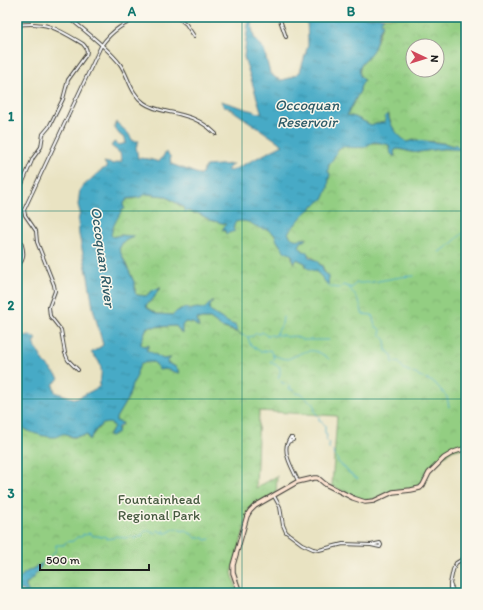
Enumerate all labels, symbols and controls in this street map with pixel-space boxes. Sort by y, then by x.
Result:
text: A [127,4,137,19]
text: B [347,4,356,19]
north arrow [405,38,445,78]
text: N [428,54,441,63]
water label: Occoquan Reservoir [275,96,340,131]
text: 1 [8,109,14,124]
water label: Occoquan River [87,206,119,310]
text: 2 [8,298,15,313]
text: 3 [7,486,15,501]
park label: Fountainhead Regional Park [118,491,201,524]
scale bar [40,546,149,572]
text: 500 m [46,553,80,567]

